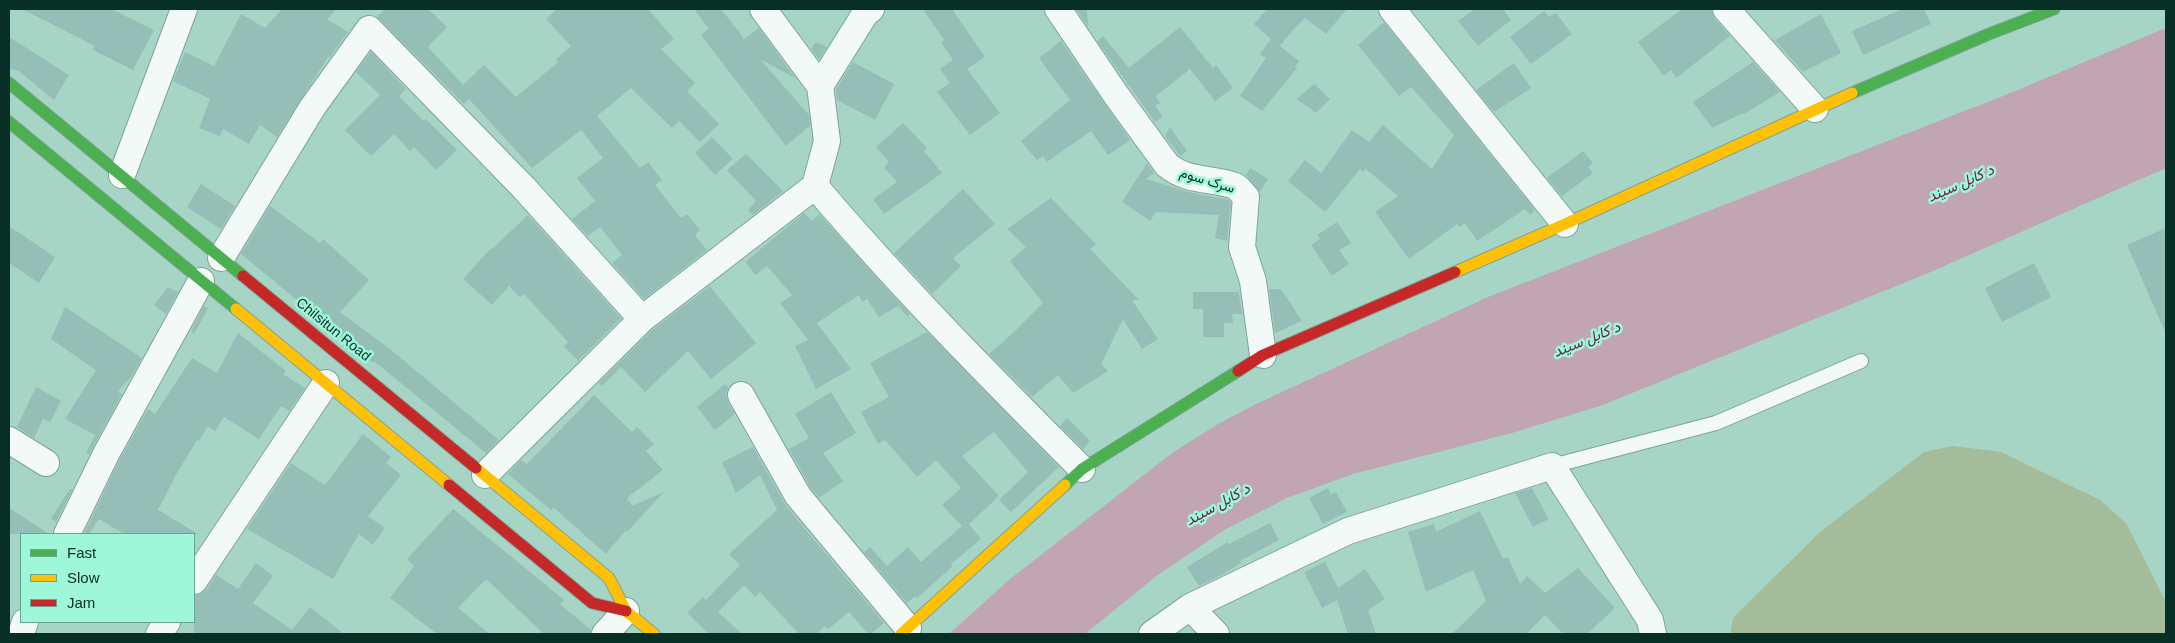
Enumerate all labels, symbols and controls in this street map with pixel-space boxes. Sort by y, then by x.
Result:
water label: د کابل سيند [1925,161,1997,207]
street label: سرک سوم [1177,165,1237,197]
street label: Chilsitun Road [292,295,374,365]
water label: د کابل سيند [1551,318,1623,362]
water label: د کابل سيند [1183,480,1253,530]
legend [20,533,195,623]
text: Fast [67,544,96,561]
text: Slow [67,569,100,586]
text: Jam [67,594,95,611]

